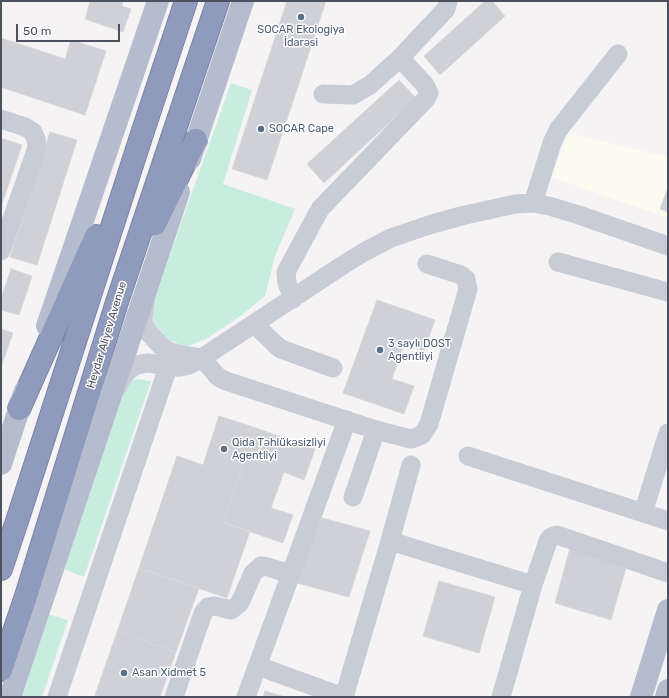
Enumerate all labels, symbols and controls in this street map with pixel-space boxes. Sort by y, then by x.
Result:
marker: SOCAR Ekologiya İdarəsi [296,12,306,22]
scale bar [18,16,122,42]
place label: SOCAR Ekologiya İdarəsi [257,23,345,49]
text: 50 m [23,24,51,38]
place label: SOCAR Cape [269,122,334,136]
marker: SOCAR Cape [256,124,266,134]
street label: Heydar Aliyev Avenue [84,280,130,390]
place label: 3 saylı DOST Agentliyi [388,337,451,363]
marker: 3 saylı DOST Agentliyi [375,345,385,355]
place label: Qida Təhlükəsizliyi Agentliyi [232,436,326,462]
marker: Qida Təhlükəsizliyi Agentliyi [219,444,229,454]
place label: Asan Xidmet 5 [132,666,206,680]
marker: Asan Xidmet 5 [119,668,129,678]

